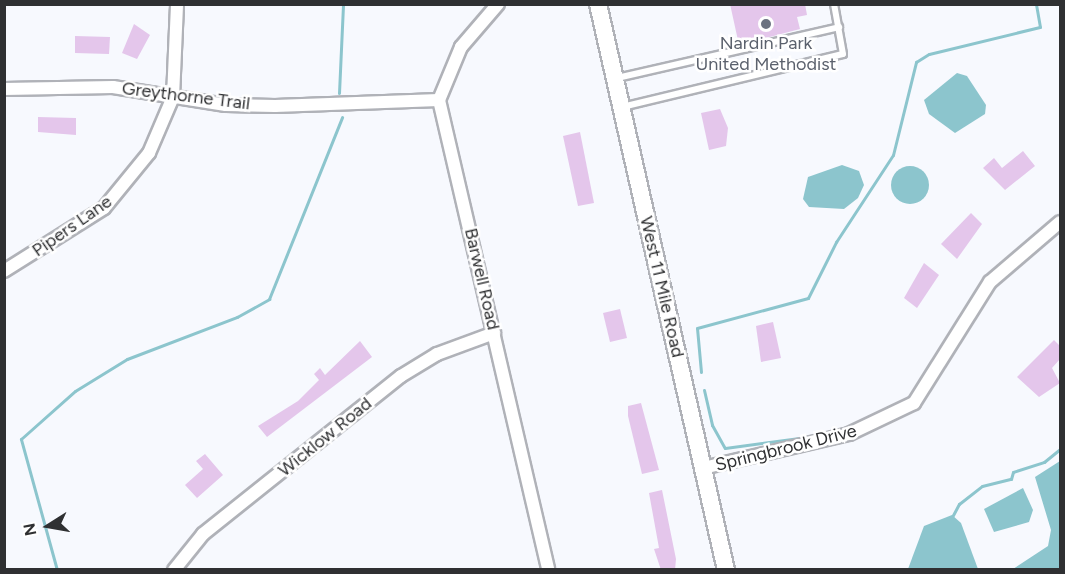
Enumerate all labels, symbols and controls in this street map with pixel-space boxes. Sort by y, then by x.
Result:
marker: Nardin Park United Methodist [759,17,773,31]
place label: Nardin Park United Methodist [696,33,836,76]
street label: Greythorne Trail [121,77,251,115]
street label: Pipers Lane [28,191,116,261]
street label: West 11 Mile Road [635,214,689,360]
street label: Barwell Road [460,226,504,332]
street label: Wicklow Road [274,393,376,481]
street label: Springbrook Drive [713,420,859,476]
north arrow [18,496,78,556]
text: N [19,522,40,537]

